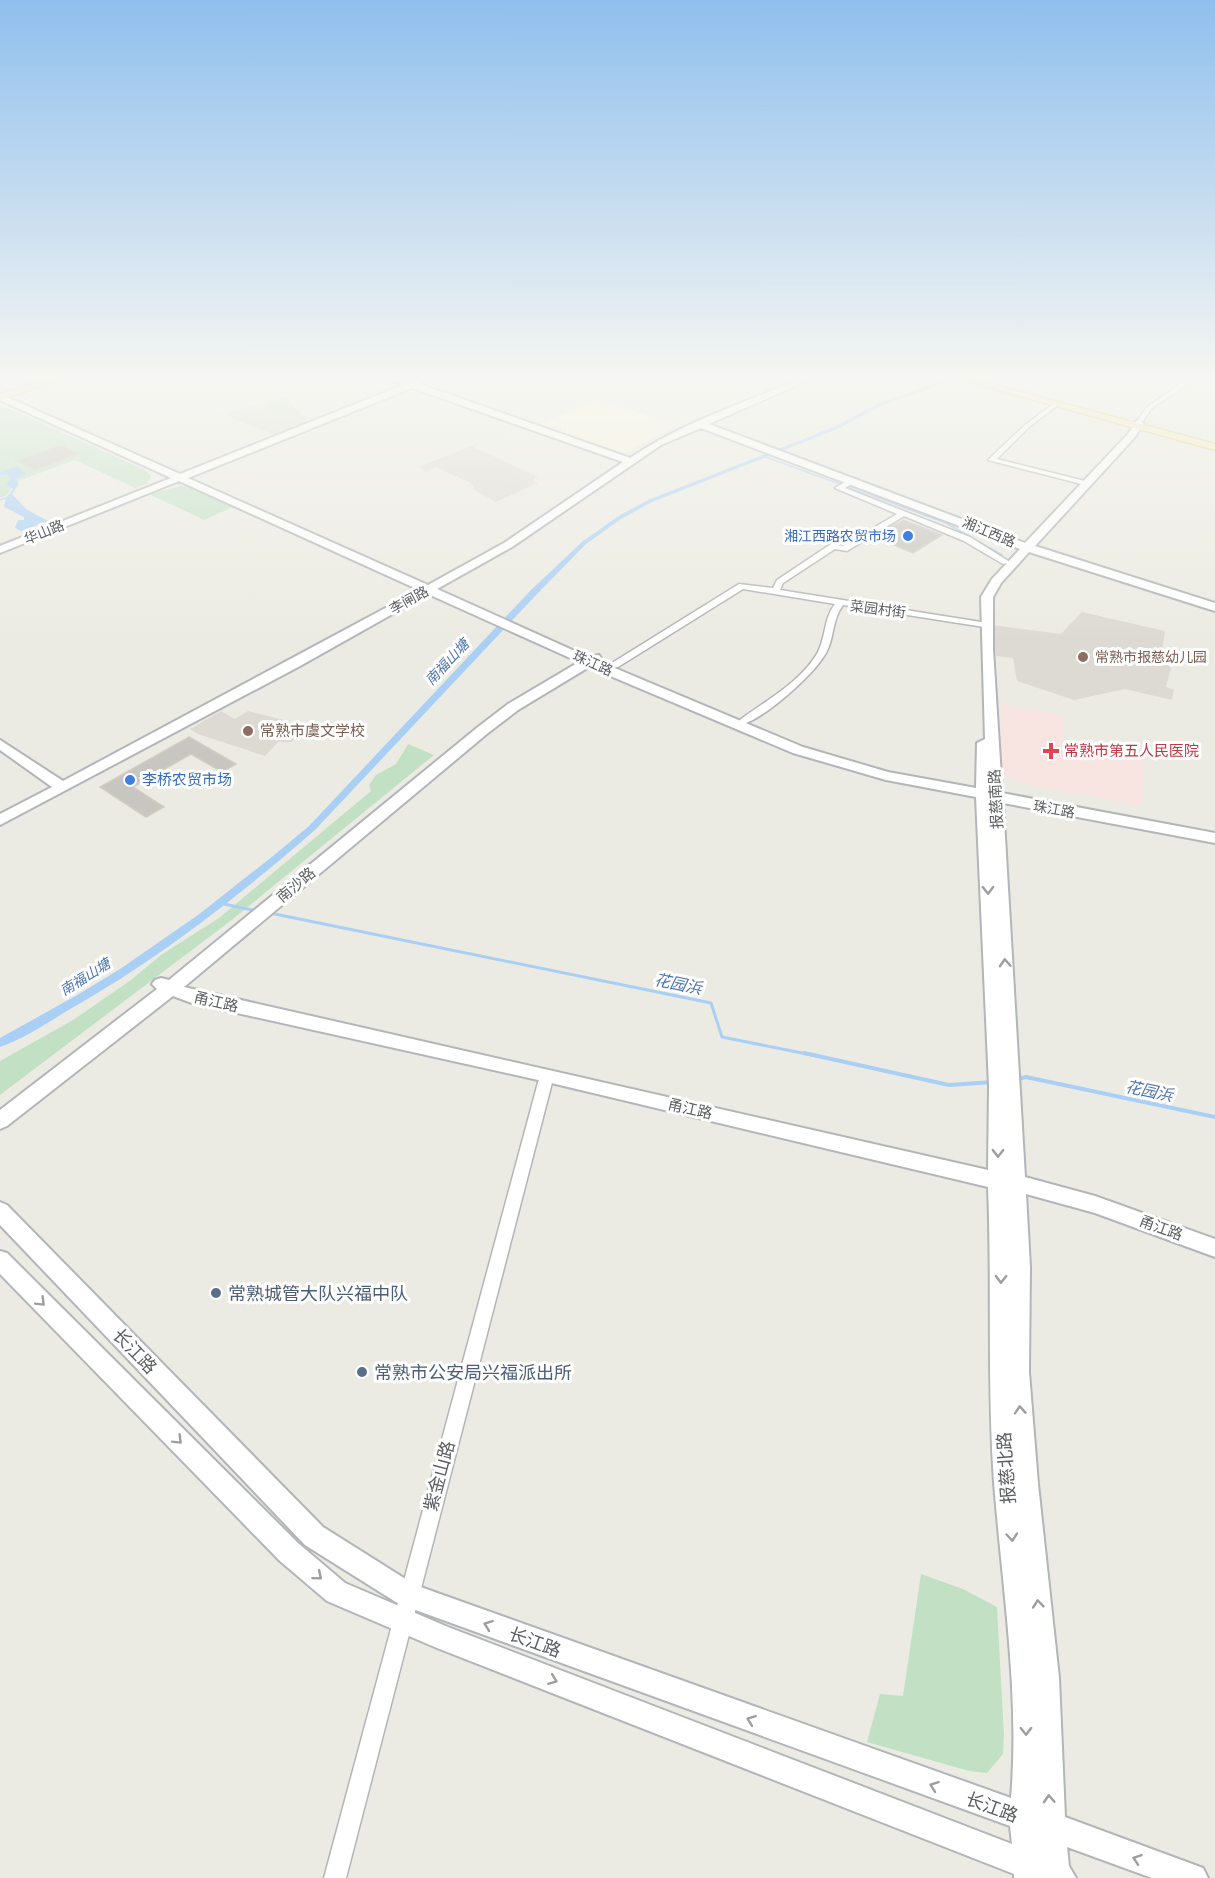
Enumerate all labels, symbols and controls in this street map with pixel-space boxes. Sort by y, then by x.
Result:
street label: 湘江西路 [960,514,1018,550]
street label: 华山路 [22,517,66,547]
place label: 湘江西路农贸市场 [784,528,896,544]
marker: 湘江西路农贸市场 [901,529,915,543]
street label: 李闸路 [387,583,431,617]
street label: 菜园村街 [849,598,907,620]
water label: 南福山塘 [422,635,473,688]
street label: 珠江路 [571,647,615,679]
place label: 常熟市报慈幼儿园 [1095,649,1207,665]
marker: 常熟市报慈幼儿园 [1076,650,1090,664]
place label: 常熟市虞文学校 [260,722,365,740]
marker: 常熟市虞文学校 [241,724,255,738]
marker: 常熟市第五人民医院 [1042,742,1060,760]
place label: 常熟市第五人民医院 [1064,742,1199,760]
street label: 报慈南路 [985,769,1007,829]
place label: 李桥农贸市场 [142,771,232,789]
marker: 李桥农贸市场 [123,773,137,787]
street label: 珠江路 [1032,797,1076,821]
street label: 南沙路 [273,864,319,906]
one-way arrow [982,885,994,894]
water label: 南福山塘 [57,954,115,999]
one-way arrow [998,959,1011,968]
water label: 花园浜 [653,970,705,999]
street label: 甬江路 [192,988,240,1016]
water label: 花园浜 [1124,1077,1176,1106]
street label: 甬江路 [666,1095,714,1123]
one-way arrow [992,1149,1004,1158]
street label: 甬江路 [1137,1212,1185,1244]
one-way arrow [995,1275,1008,1284]
place label: 常熟城管大队兴福中队 [228,1283,408,1304]
marker: 常熟城管大队兴福中队 [209,1286,223,1300]
one-way arrow [34,1295,45,1305]
street label: 长江路 [109,1324,161,1378]
place label: 常熟市公安局兴福派出所 [374,1362,572,1383]
marker: 常熟市公安局兴福派出所 [355,1365,369,1379]
one-way arrow [1014,1405,1027,1414]
street label: 报慈北路 [993,1431,1019,1505]
one-way arrow [171,1434,182,1444]
street label: 紫金山路 [420,1439,458,1513]
one-way arrow [1005,1532,1018,1541]
one-way arrow [311,1569,322,1580]
one-way arrow [1032,1600,1045,1609]
one-way arrow [483,1619,494,1632]
street label: 长江路 [506,1623,564,1661]
one-way arrow [546,1673,557,1685]
one-way arrow [746,1714,756,1727]
one-way arrow [1019,1727,1032,1736]
one-way arrow [929,1781,940,1793]
street label: 长江路 [963,1788,1021,1826]
one-way arrow [1043,1794,1056,1803]
one-way arrow [1132,1853,1143,1866]

